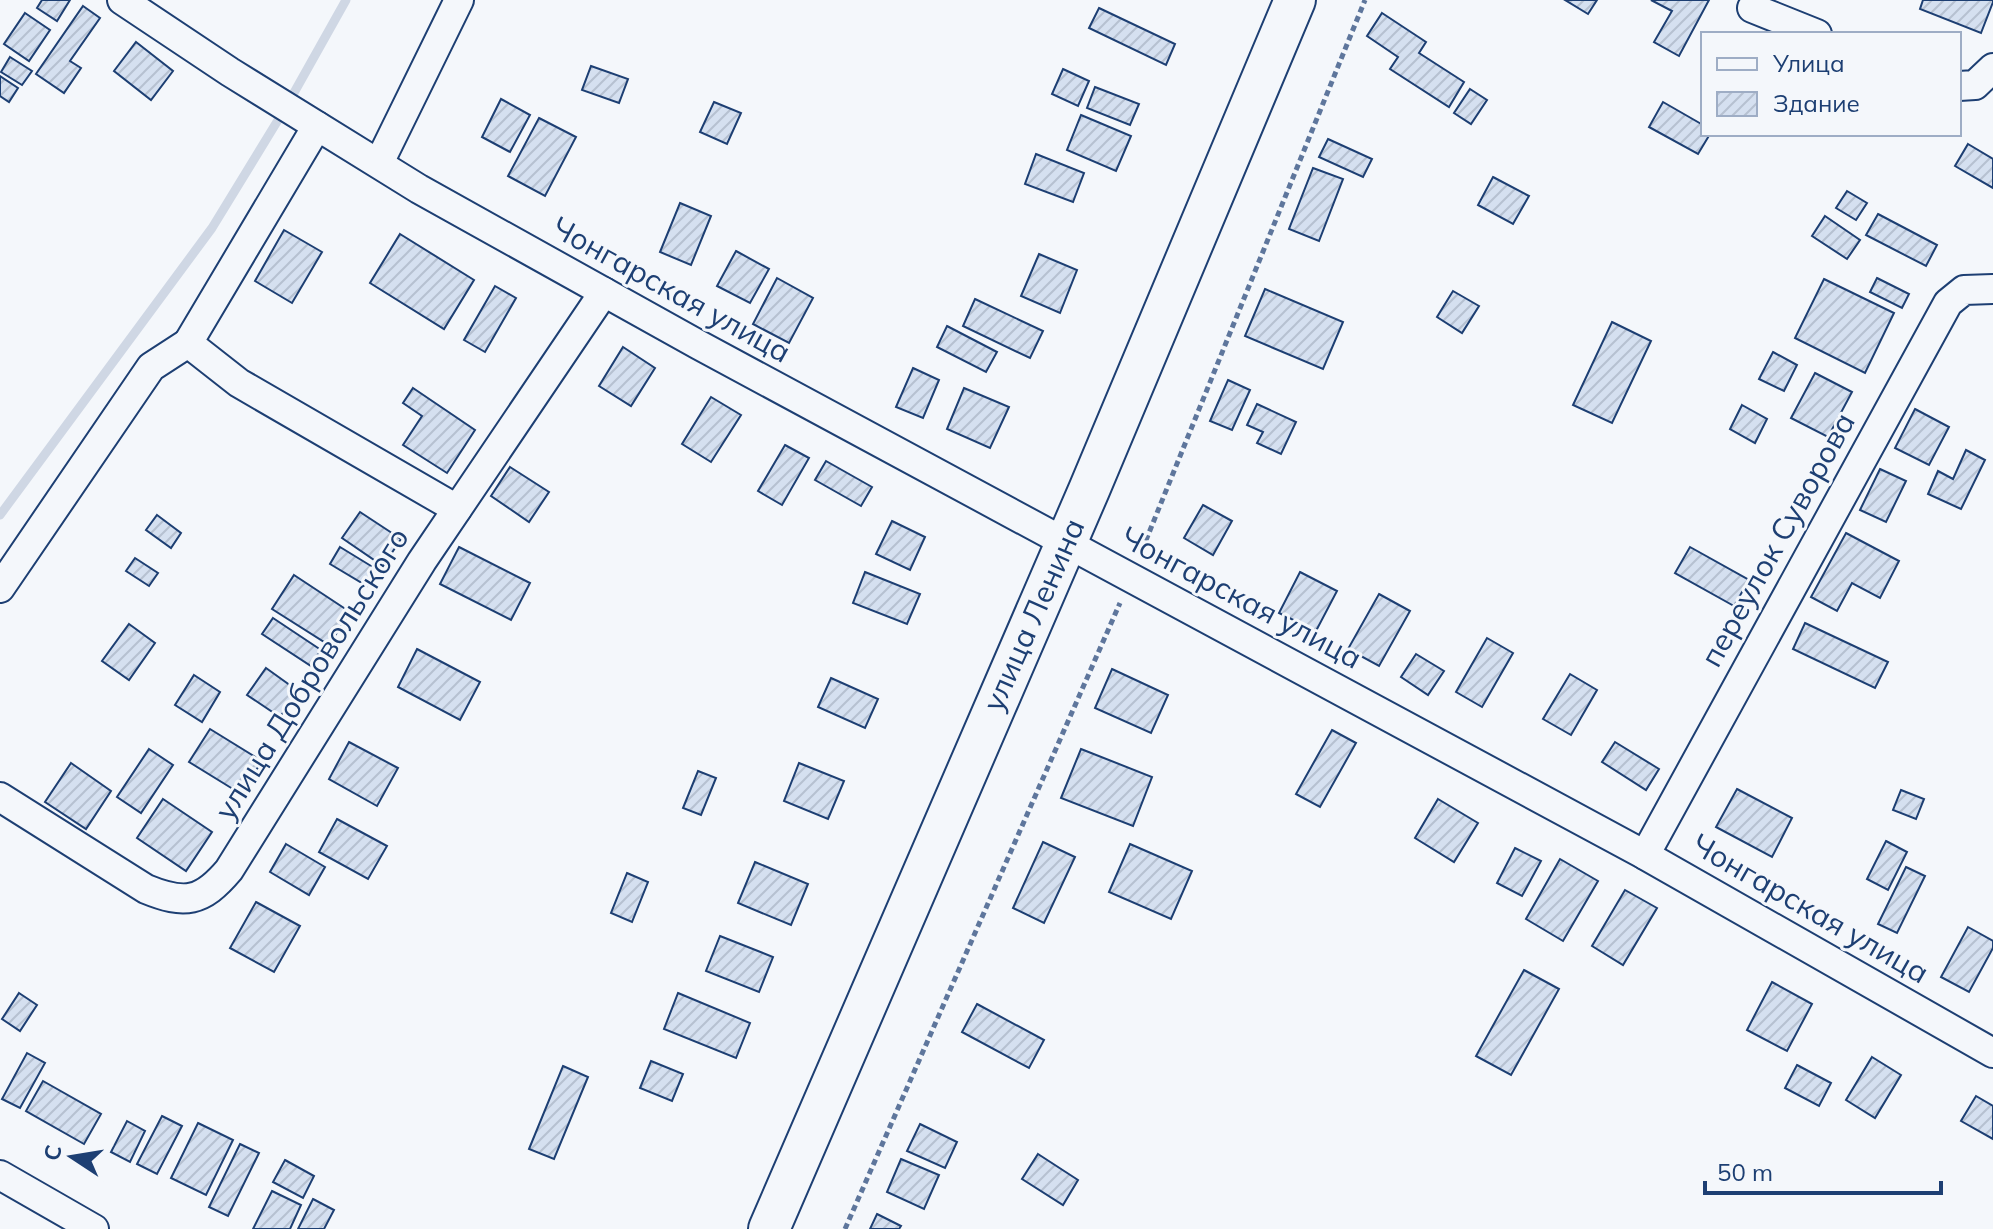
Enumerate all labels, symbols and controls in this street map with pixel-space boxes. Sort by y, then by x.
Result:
legend [1701,32,1961,136]
text: Улица [1772,48,1845,78]
text: Здание [1773,88,1860,118]
street label: Чонгарская улица [545,208,798,371]
street label: переулок Суворова [1691,406,1863,673]
street label: улица Ленина [974,512,1092,717]
street label: Чонгарская улица [1115,518,1368,677]
street label: улица Добровольского [206,520,417,827]
street label: Чонгарская улица [1685,825,1936,991]
north arrow [32,1117,112,1197]
text: С [37,1143,68,1163]
scale bar [1705,1145,1941,1195]
text: 50 m [1717,1157,1773,1187]

